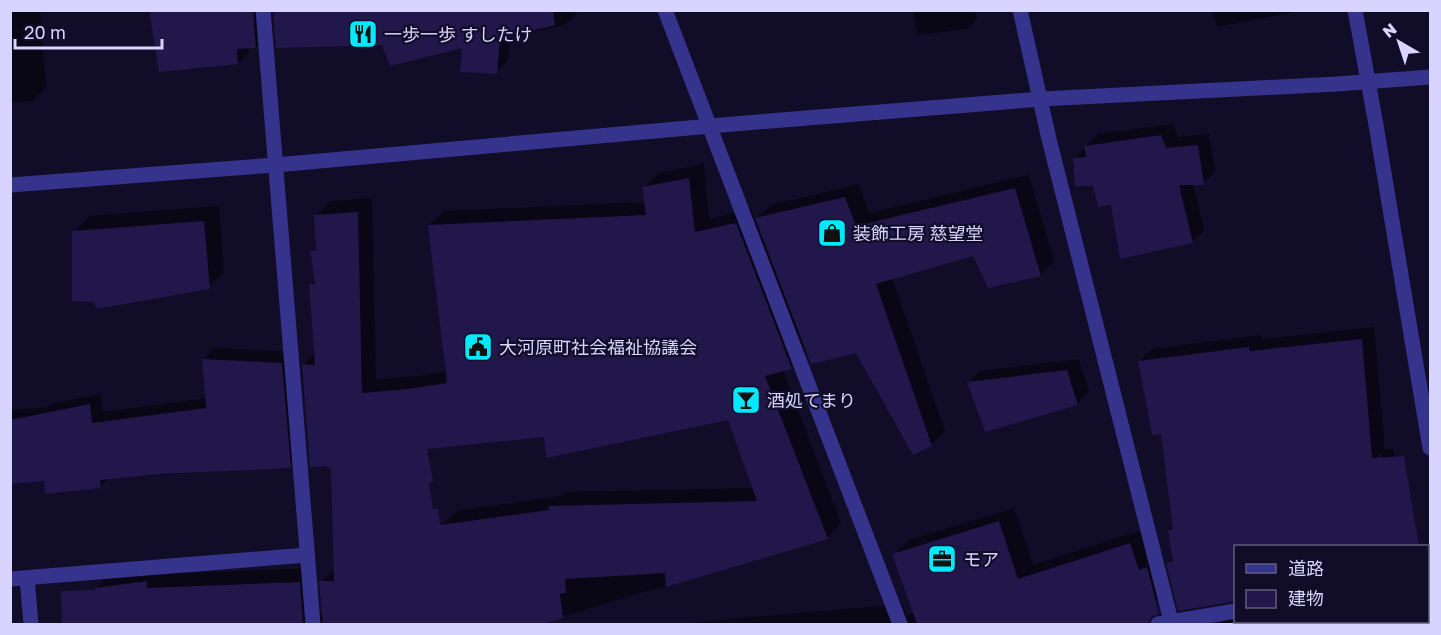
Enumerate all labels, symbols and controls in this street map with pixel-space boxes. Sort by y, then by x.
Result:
scale bar [15,12,162,50]
north arrow [1369,12,1429,72]
restaurant icon: 一歩一歩 すしたけ [347,18,379,50]
text: N [1379,19,1401,42]
text: 20 m [24,21,66,43]
place label: 一歩一歩 すしたけ [384,23,533,45]
shop icon: 装飾工房 慈望堂 [816,217,848,249]
place label: 装飾工房 慈望堂 [853,222,984,244]
public building icon: 大河原町社会福祉協議会 [462,331,494,363]
place label: 大河原町社会福祉協議会 [499,336,697,358]
bar icon: 酒処てまり [730,384,762,416]
place label: 酒処てまり [767,389,856,411]
office icon: モア [926,543,958,575]
legend [1234,545,1429,623]
place label: モア [963,548,999,570]
text: 道路 [1288,557,1324,579]
text: 建物 [1288,587,1324,609]

